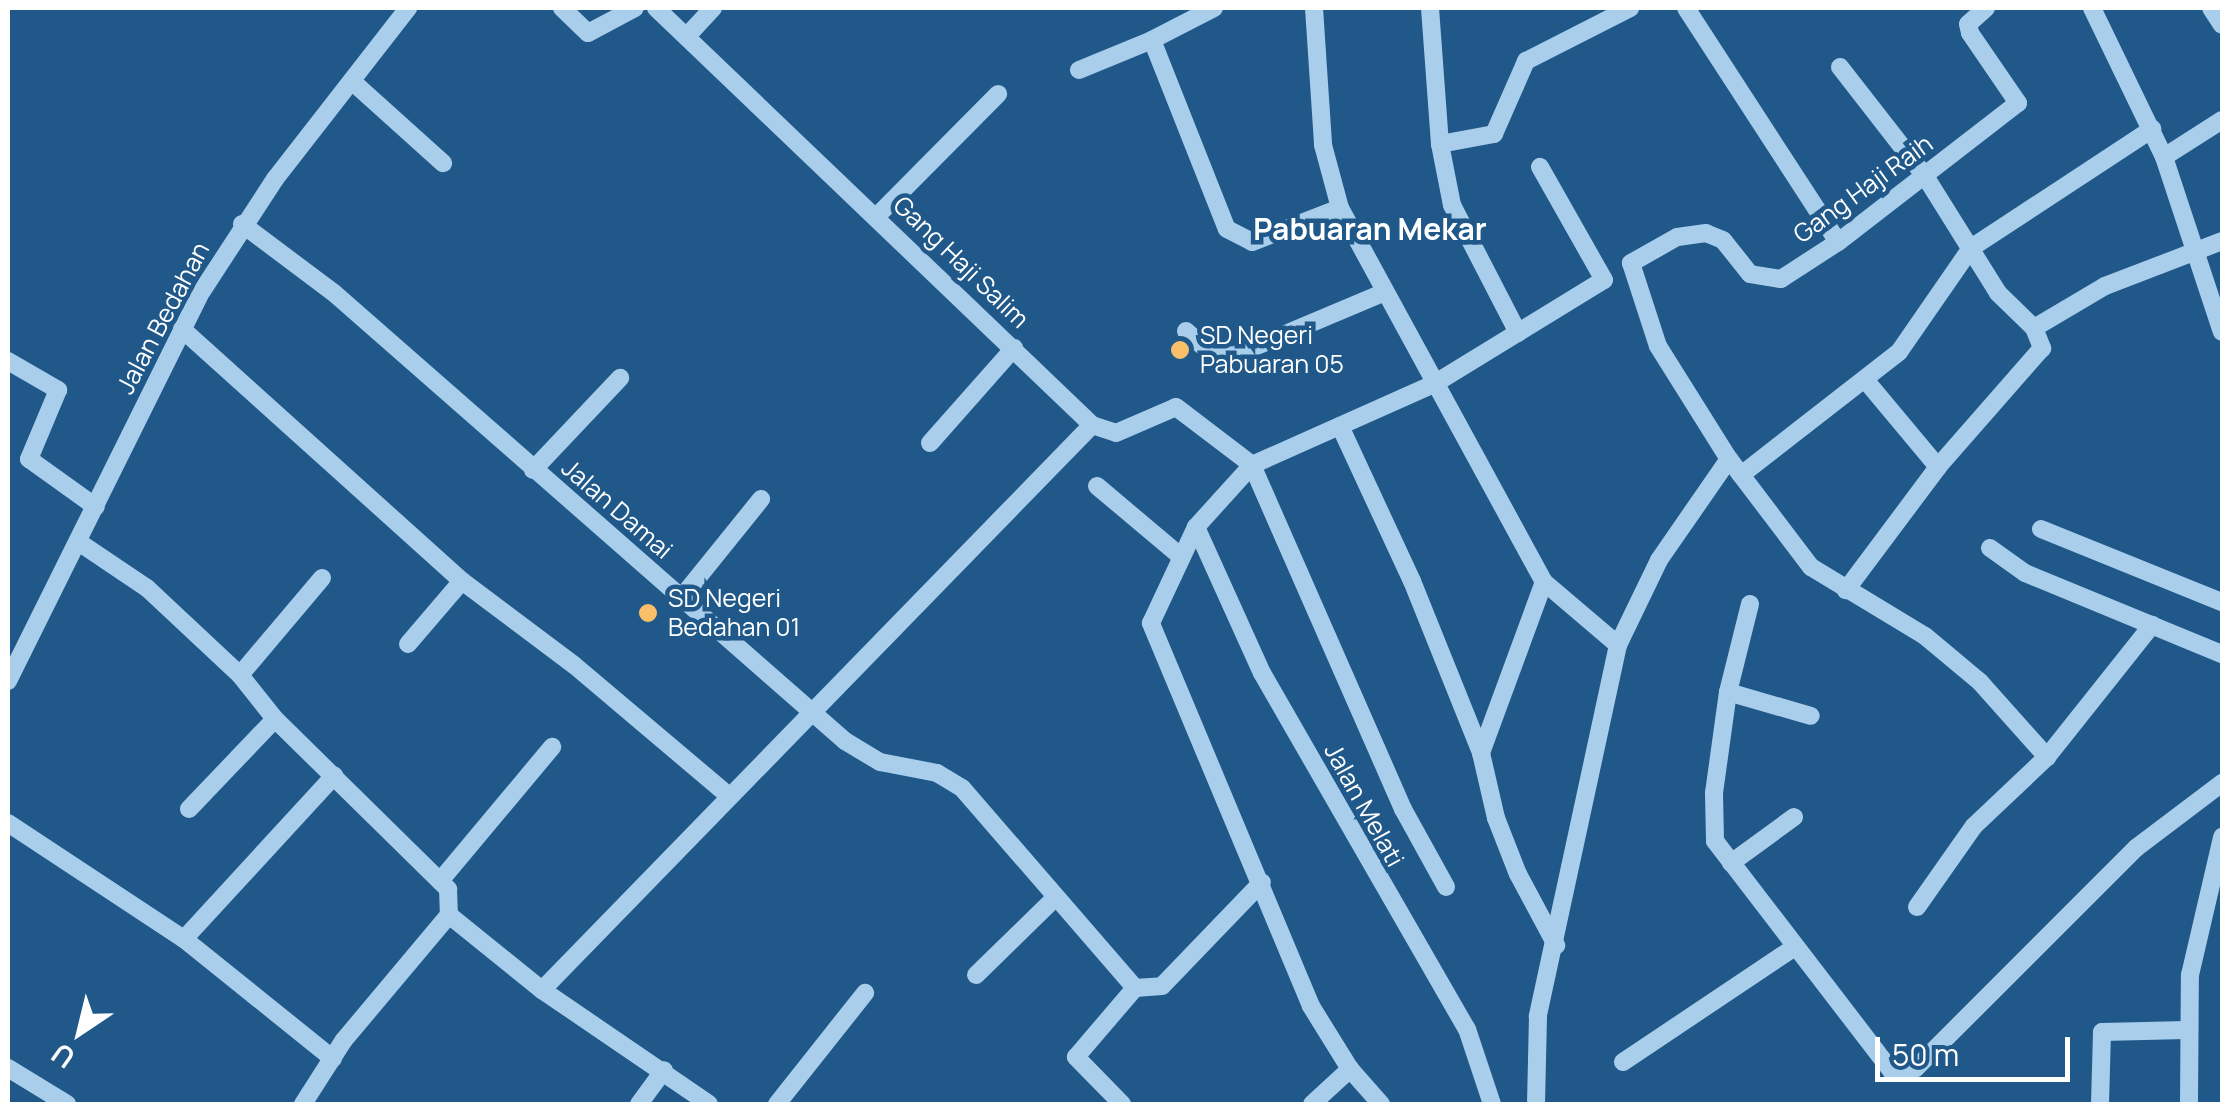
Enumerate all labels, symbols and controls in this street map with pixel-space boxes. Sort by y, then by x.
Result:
street label: Gang Haji Raih [1788,128,1938,250]
street label: Gang Haji Salim [887,190,1035,334]
district label: Pabuaran Mekar [1253,211,1487,247]
street label: Jalan Bedahan [110,237,216,399]
place label: SD Negeri Pabuaran 05 [1200,321,1344,380]
marker: SD Negeri Pabuaran 05 [1169,339,1191,361]
street label: Jalan Damai [556,453,678,565]
place label: SD Negeri Bedahan 01 [668,584,800,643]
marker: SD Negeri Bedahan 01 [637,602,659,624]
street label: Jalan Melati [1318,738,1410,872]
north arrow [30,982,130,1082]
scale bar [1880,1017,2075,1079]
text: 50 m [1892,1034,1959,1075]
text: U [44,1035,82,1078]

